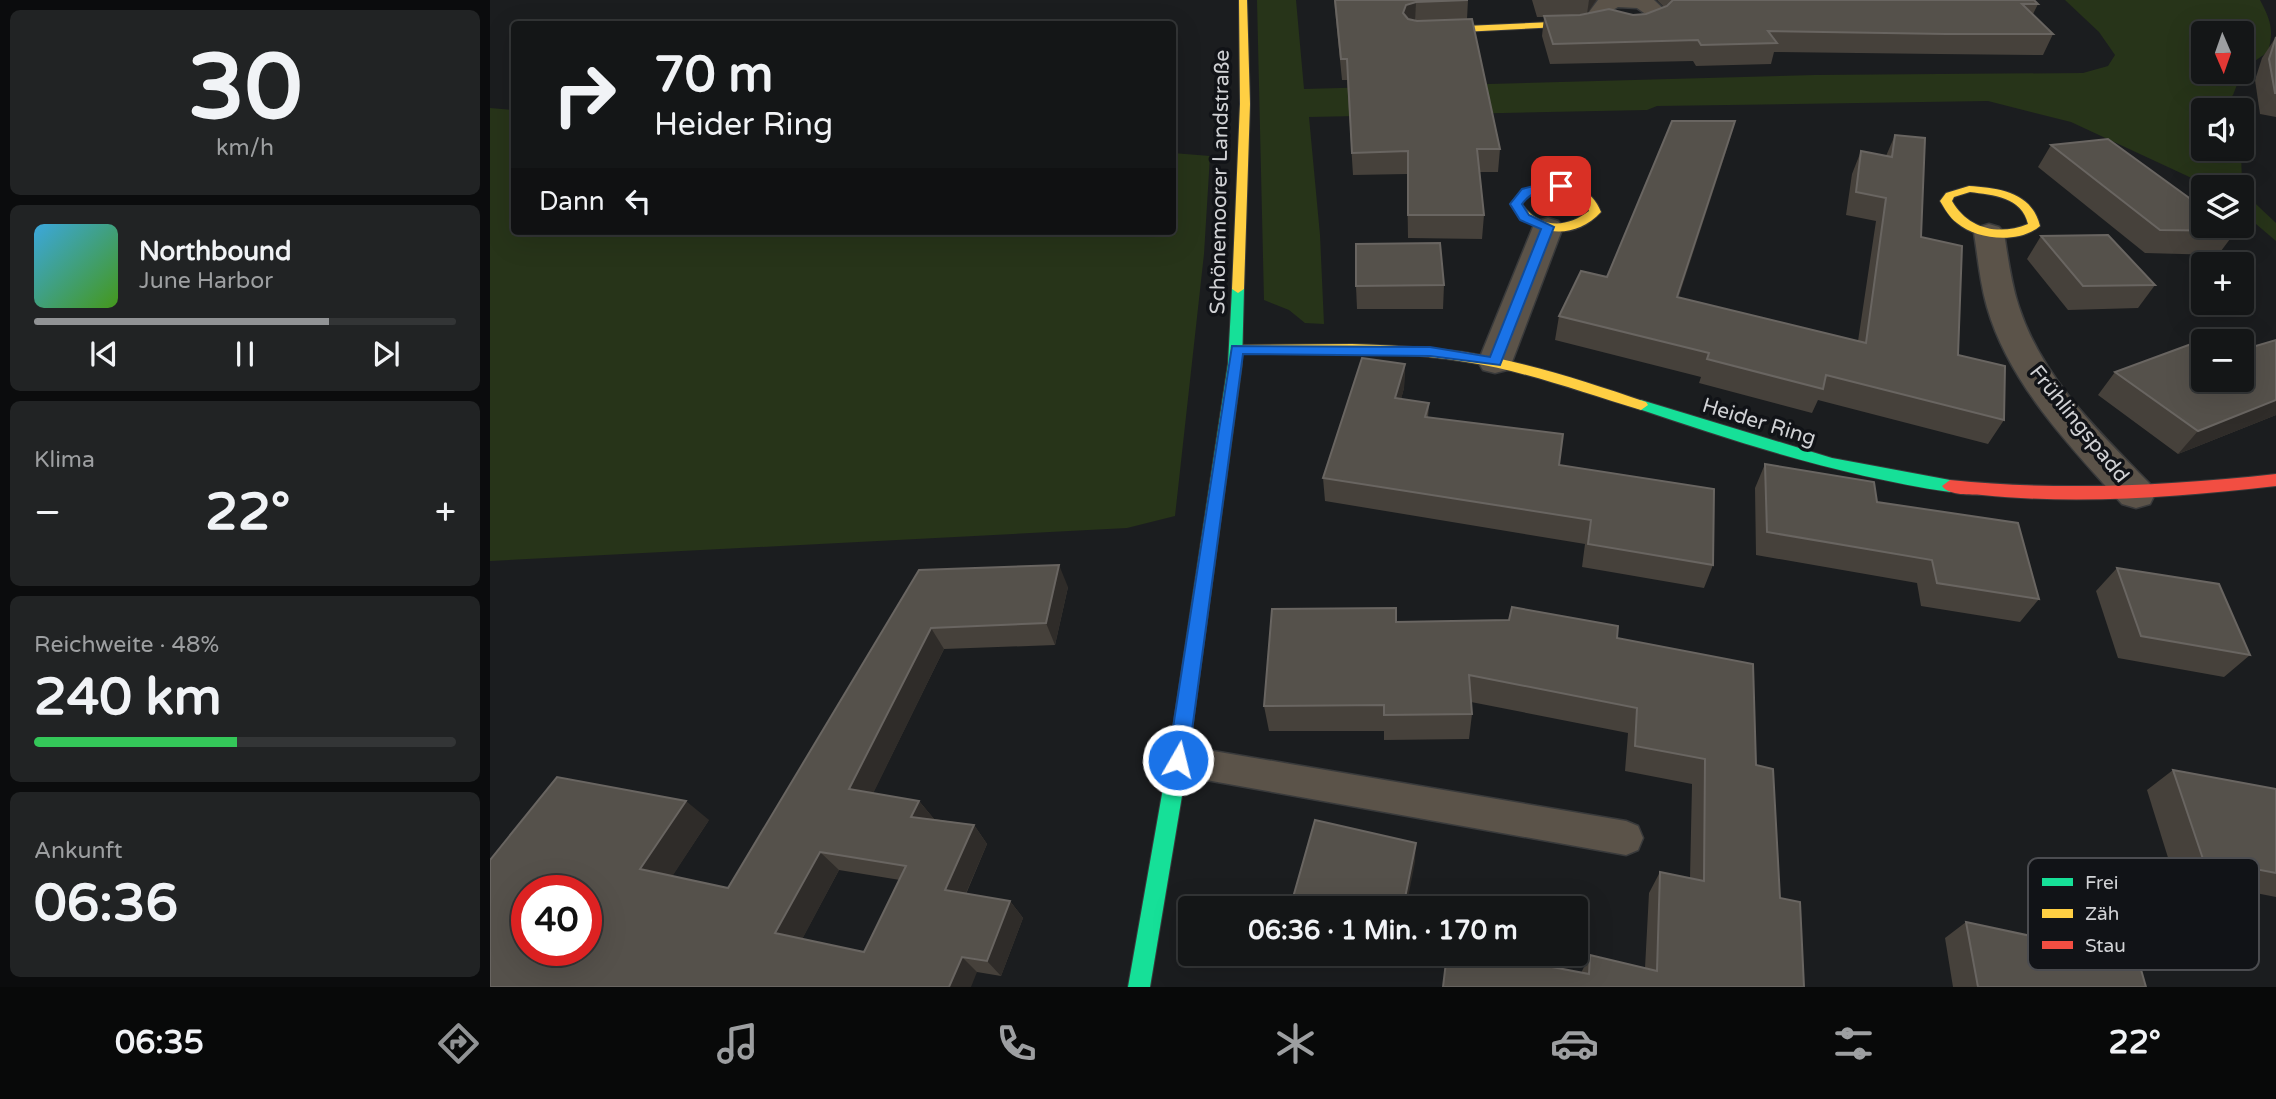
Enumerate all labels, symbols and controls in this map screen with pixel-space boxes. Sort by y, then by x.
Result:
north arrow [2191,21,2254,84]
map controls [2191,21,2254,392]
text: 30 [188,33,302,143]
text: 70 m [654,46,773,105]
icon: right [539,49,630,140]
street label: Schönemoorer Landstraße [1205,49,1235,315]
button: sound [2191,98,2254,161]
text: Heider Ring [654,106,833,144]
text: km/h [216,134,274,162]
pin [1531,156,1591,216]
icon: arrive [1542,167,1580,205]
button: layers [2191,175,2254,238]
icon: left [619,182,657,220]
text: Dann [539,186,605,217]
text: Northbound [139,236,291,267]
button: + [2191,252,2254,315]
text: June Harbor [139,267,273,295]
button: − [2191,329,2254,392]
icon: previous [85,335,123,373]
icon: pause [226,335,264,373]
icon: next [367,335,405,373]
street label: Frühlingspadd [2024,360,2134,488]
street label: Heider Ring [1699,393,1819,451]
text: Klima [34,446,95,474]
text: 22° [205,481,290,544]
text: − [34,490,61,536]
text: + [435,490,456,536]
text: Reichweite · 48% [34,631,219,659]
text: 240 km [34,666,222,729]
position arrow [1141,723,1215,797]
text: Ankunft [34,837,123,865]
legend [2028,858,2259,970]
text: 06:36 [34,872,178,935]
text: Frei [2085,872,2119,894]
speed limit sign: 40 [511,875,602,966]
text: Zäh [2085,903,2119,925]
text: 06:36 · 1 Min. · 170 m [1248,915,1518,946]
text: Stau [2085,935,2126,957]
icon: directions [434,1019,483,1068]
icon: music [713,1019,762,1068]
icon: phone [992,1019,1041,1068]
icon: climate [1271,1019,1320,1068]
icon: car [1550,1019,1599,1068]
icon: filters [1829,1019,1878,1068]
text: 06:35 [115,1024,204,1062]
text: 22° [2109,1024,2161,1062]

